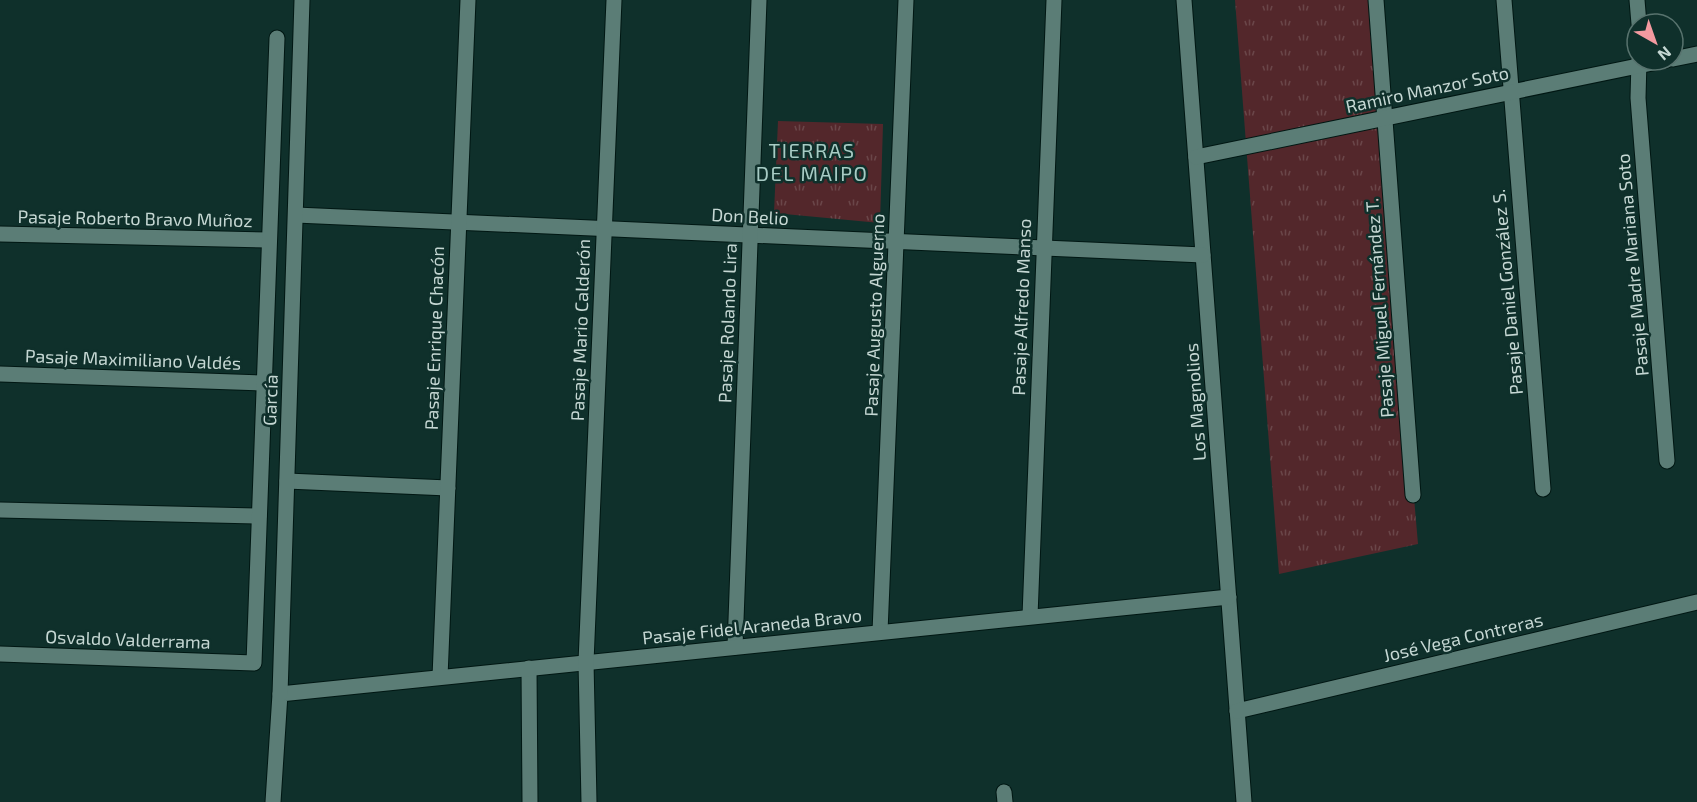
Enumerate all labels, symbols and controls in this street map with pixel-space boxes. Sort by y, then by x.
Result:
north arrow [1625,12,1685,72]
text: N [1654,43,1675,65]
street label: Ramiro Manzor Soto [1343,61,1511,117]
district label: TIERRAS DEL MAIPO [756,138,868,185]
street label: Pasaje Madre Mariana Soto [1611,153,1653,377]
street label: Pasaje Daniel González S. [1487,188,1527,396]
street label: Pasaje Miguel Fernández T. [1360,197,1398,419]
street label: Don Belio [711,203,789,229]
street label: Pasaje Roberto Bravo Muñoz [17,205,253,231]
street label: Pasaje Augusto Alguerno [859,213,889,417]
street label: Pasaje Alfredo Manso [1007,218,1035,396]
street label: Pasaje Mario Calderón [566,238,594,422]
street label: Pasaje Rolando Lira [713,243,741,403]
street label: Pasaje Enrique Chacón [420,246,448,430]
street label: Los Magnolios [1180,342,1210,462]
street label: Pasaje Maximiliano Valdés [25,344,241,374]
street label: García [258,374,282,426]
street label: Pasaje Fidel Araneda Bravo [641,604,863,648]
street label: José Vega Contreras [1381,608,1545,666]
street label: Osvaldo Valderrama [45,625,211,653]

